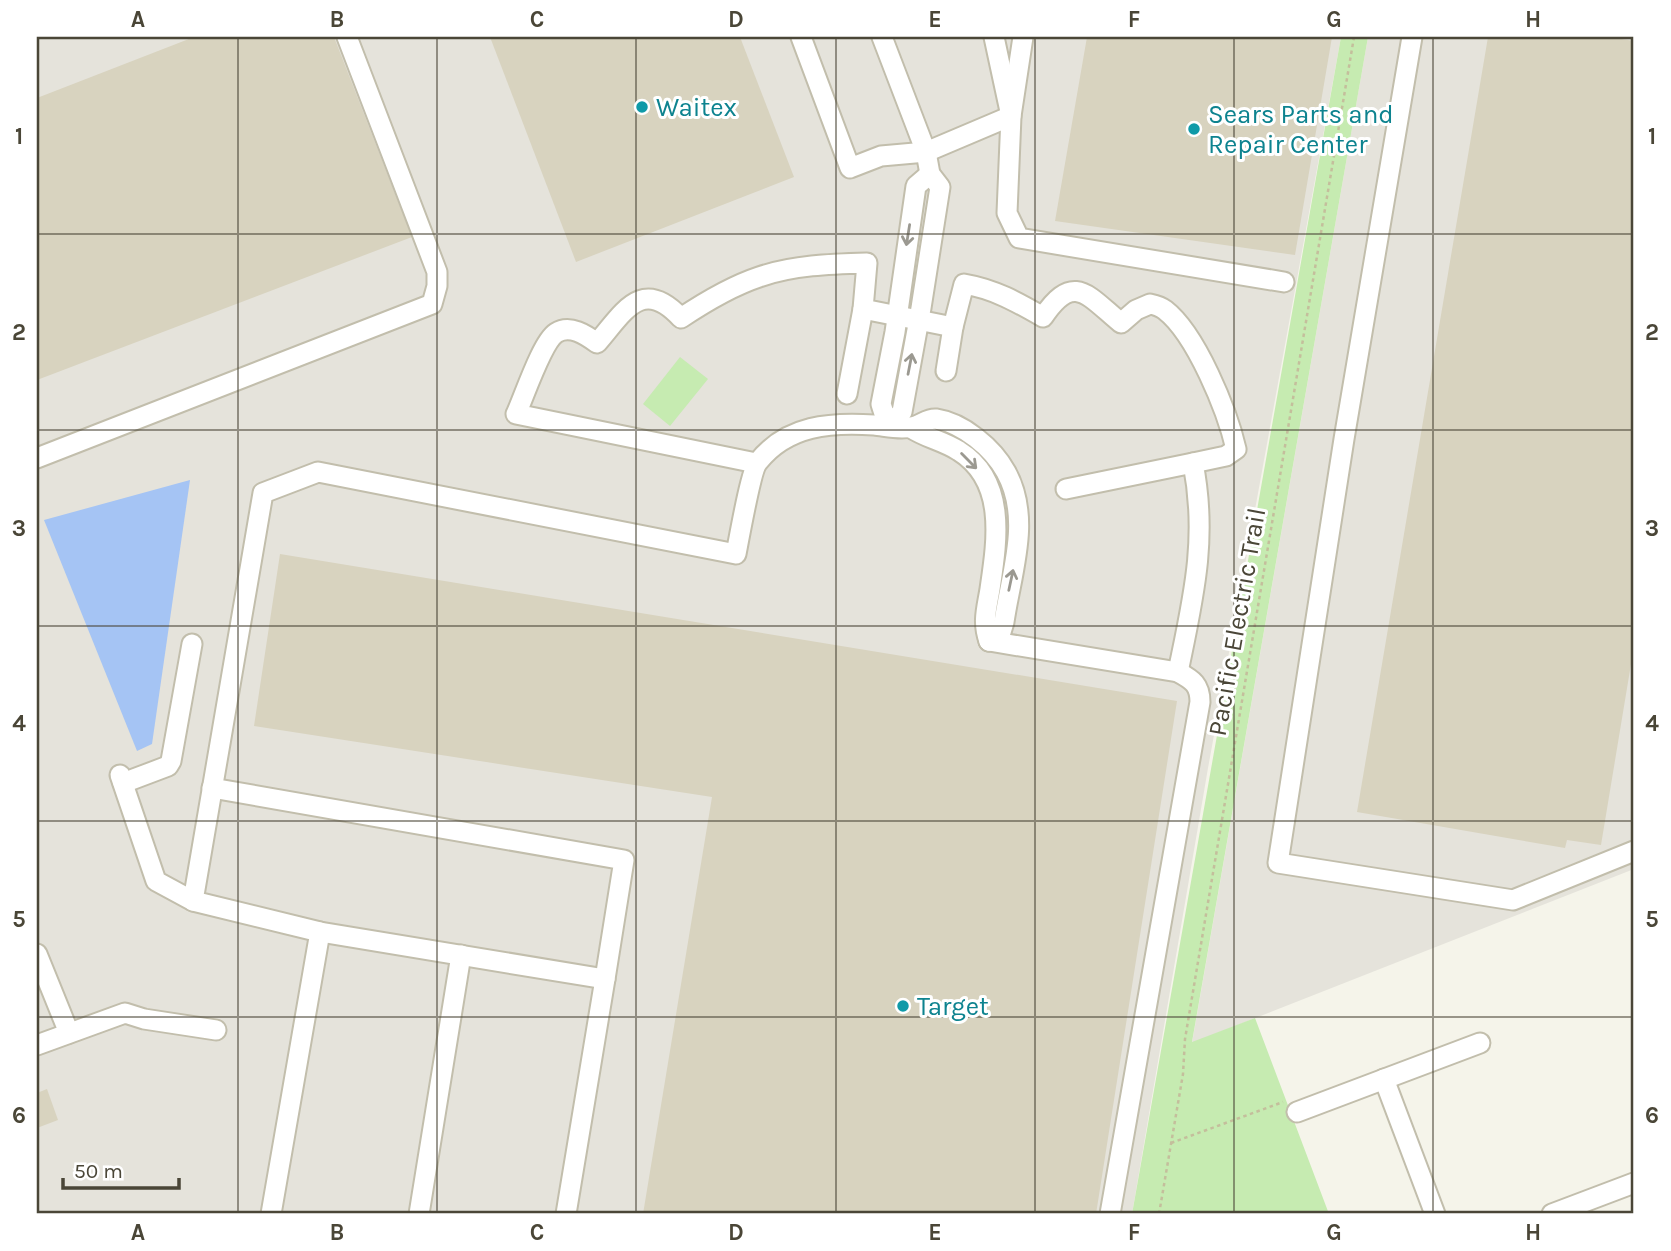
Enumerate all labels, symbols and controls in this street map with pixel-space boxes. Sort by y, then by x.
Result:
text: A [131,6,145,33]
text: B [330,6,344,33]
text: C [530,6,544,33]
text: D [728,6,744,33]
text: E [928,6,942,33]
text: F [1128,6,1140,33]
text: G [1326,6,1342,33]
text: H [1525,6,1541,33]
place label: Waitex [656,92,737,123]
marker: Waitex [634,99,650,115]
place label: Sears Parts and Repair Center [1208,99,1394,160]
marker: Sears Parts and Repair Center [1186,121,1202,137]
text: 1 [15,123,23,150]
text: 1 [1648,123,1656,150]
one-way arrow [901,223,914,246]
text: 2 [12,319,26,346]
text: 2 [1645,319,1659,346]
one-way arrow [904,354,918,376]
one-way arrow [961,452,978,469]
street label: Pacific Electric Trail [1202,505,1272,739]
text: 3 [12,515,26,542]
text: 3 [1645,515,1659,542]
one-way arrow [1005,569,1019,592]
text: 4 [12,710,26,737]
text: 4 [1645,710,1659,737]
text: 5 [12,906,26,933]
text: 5 [1645,906,1659,933]
place label: Target [917,991,989,1022]
marker: Target [895,998,911,1014]
text: 6 [12,1102,26,1129]
text: 6 [1645,1102,1659,1129]
scale bar [63,1146,178,1190]
text: 50 m [74,1159,123,1183]
text: A [131,1219,145,1246]
text: B [330,1219,344,1246]
text: C [530,1219,544,1246]
text: D [728,1219,744,1246]
text: E [928,1219,942,1246]
text: F [1128,1219,1140,1246]
text: G [1326,1219,1342,1246]
text: H [1525,1219,1541,1246]

